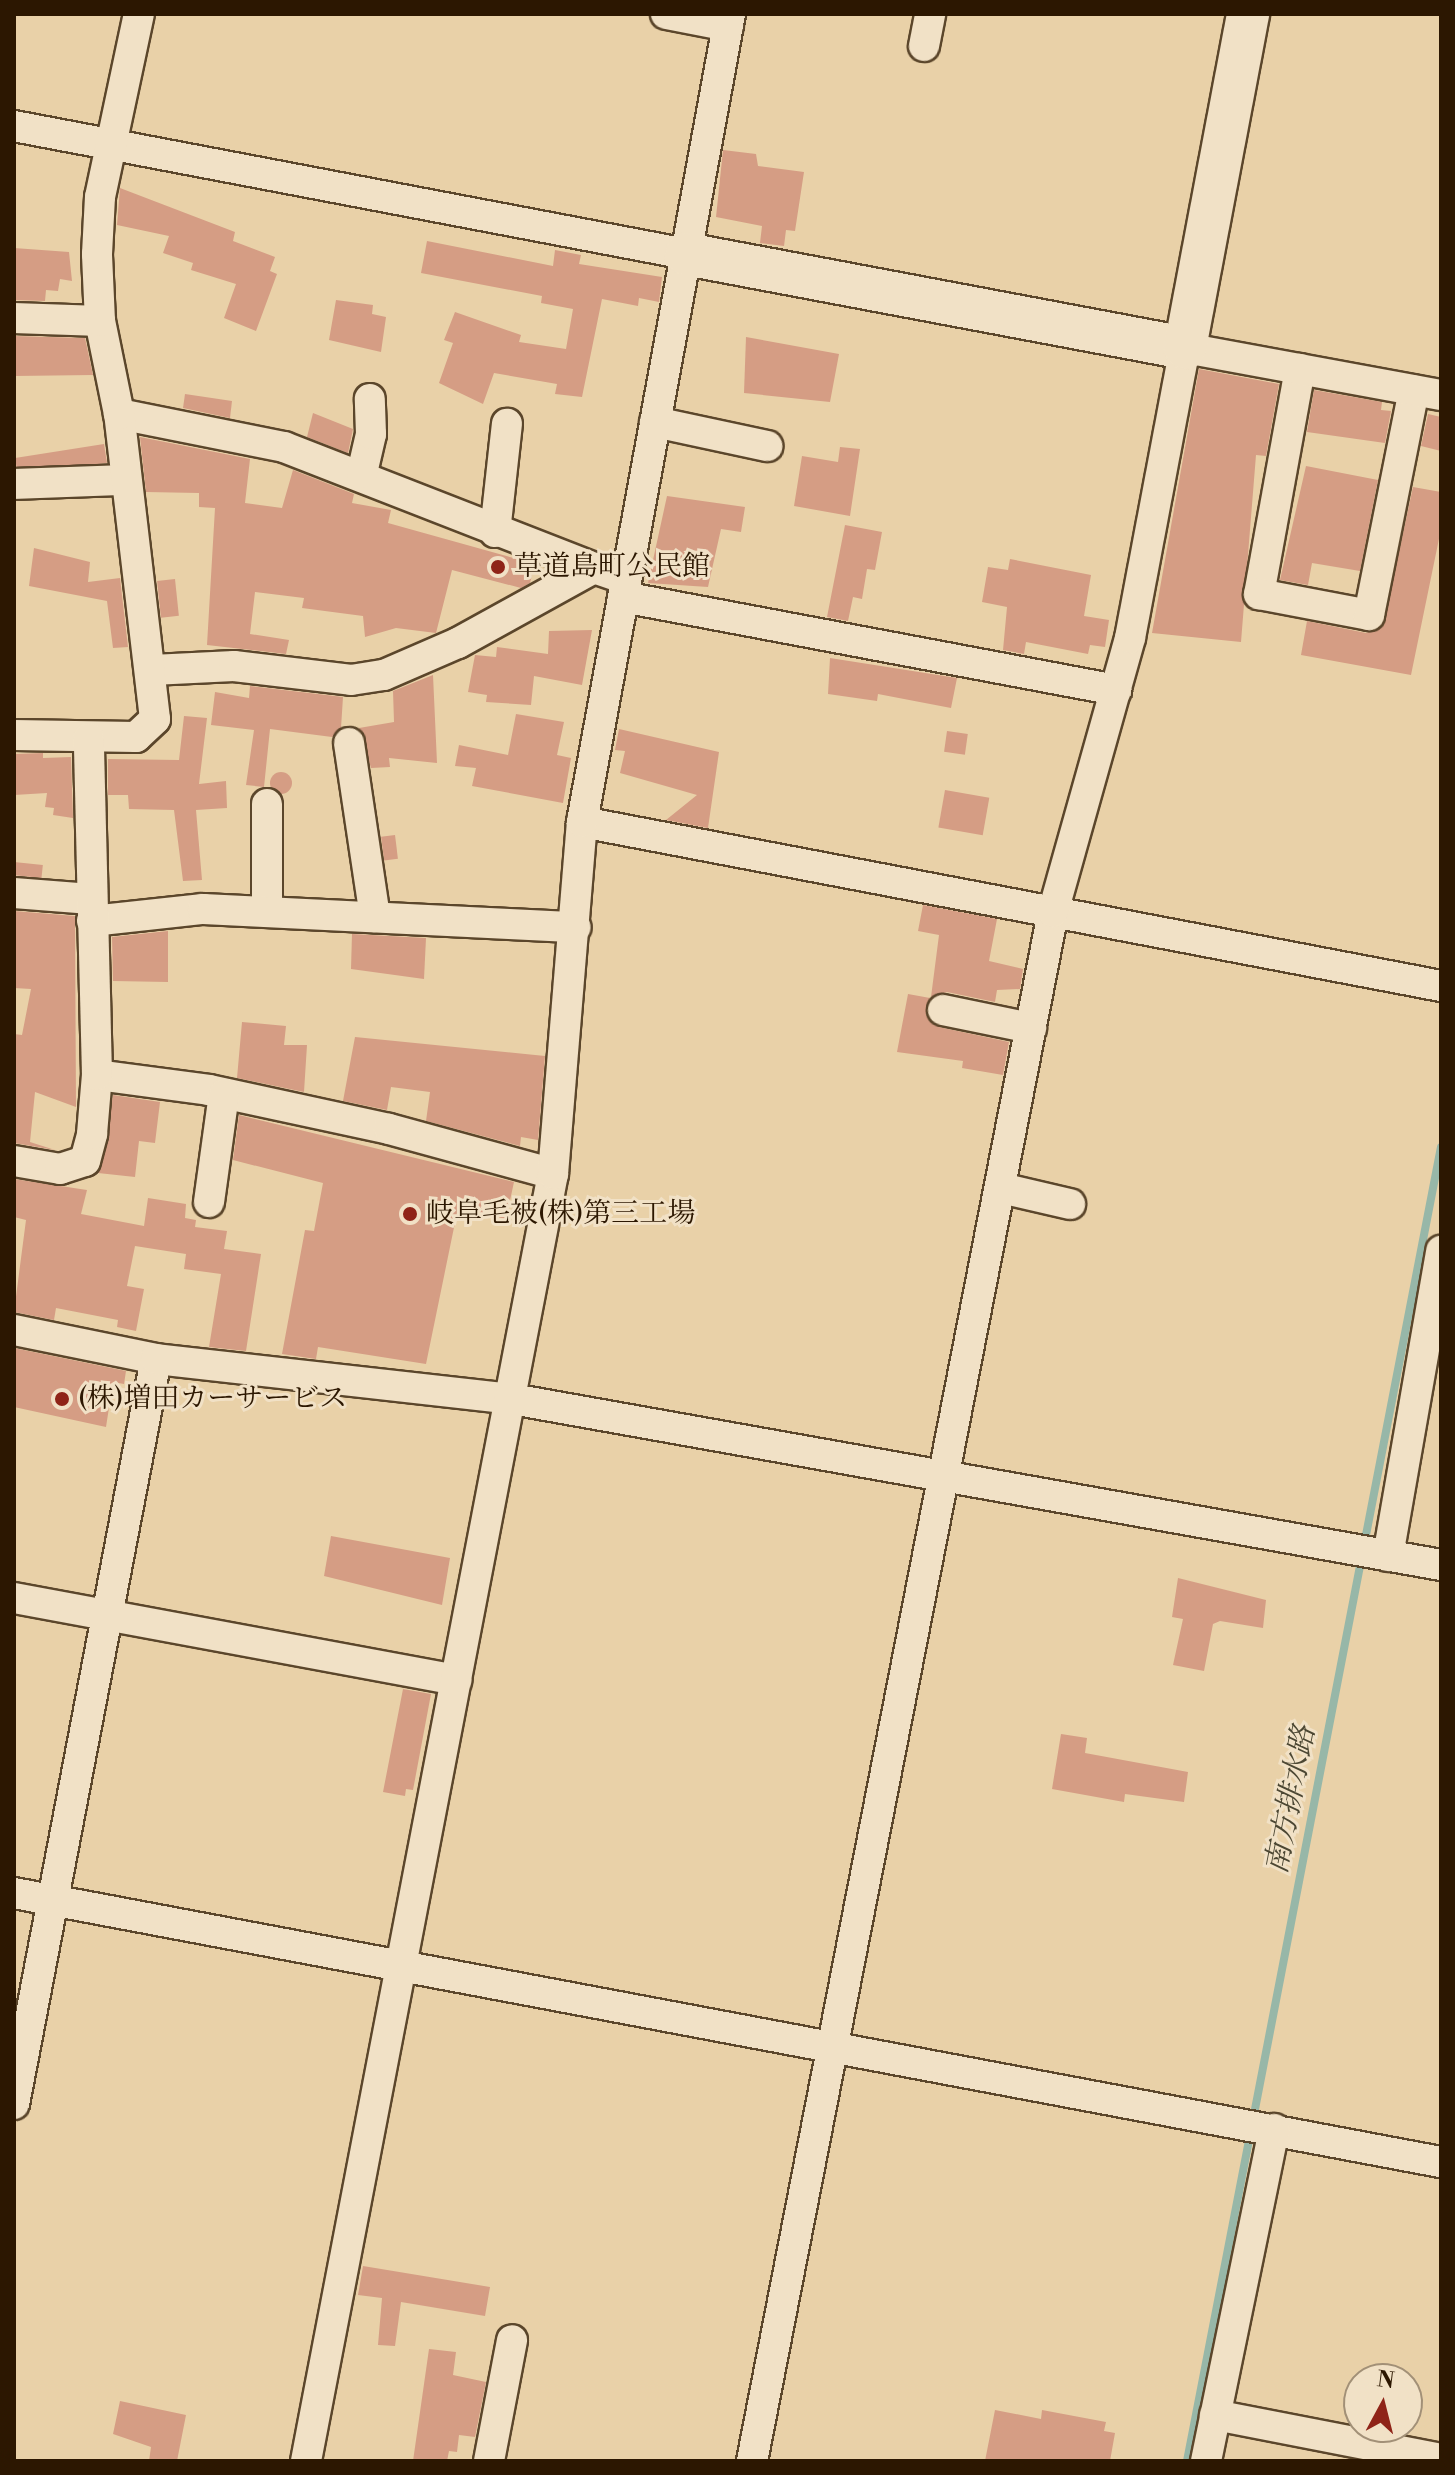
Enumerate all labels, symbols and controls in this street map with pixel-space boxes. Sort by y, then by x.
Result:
place label: 草道島町公民館 [514,550,710,584]
marker: 草道島町公民館 [489,558,507,576]
place label: 岐阜毛被(株)第三工場 [426,1197,695,1231]
marker: 岐阜毛被(株)第三工場 [401,1205,419,1223]
place label: (株)増田カーサービス [78,1382,347,1416]
marker: (株)増田カーサービス [53,1390,71,1408]
water label: 南方排水路 [1259,1723,1323,1877]
north arrow [1343,2363,1423,2443]
text: N [1375,2366,1396,2395]

